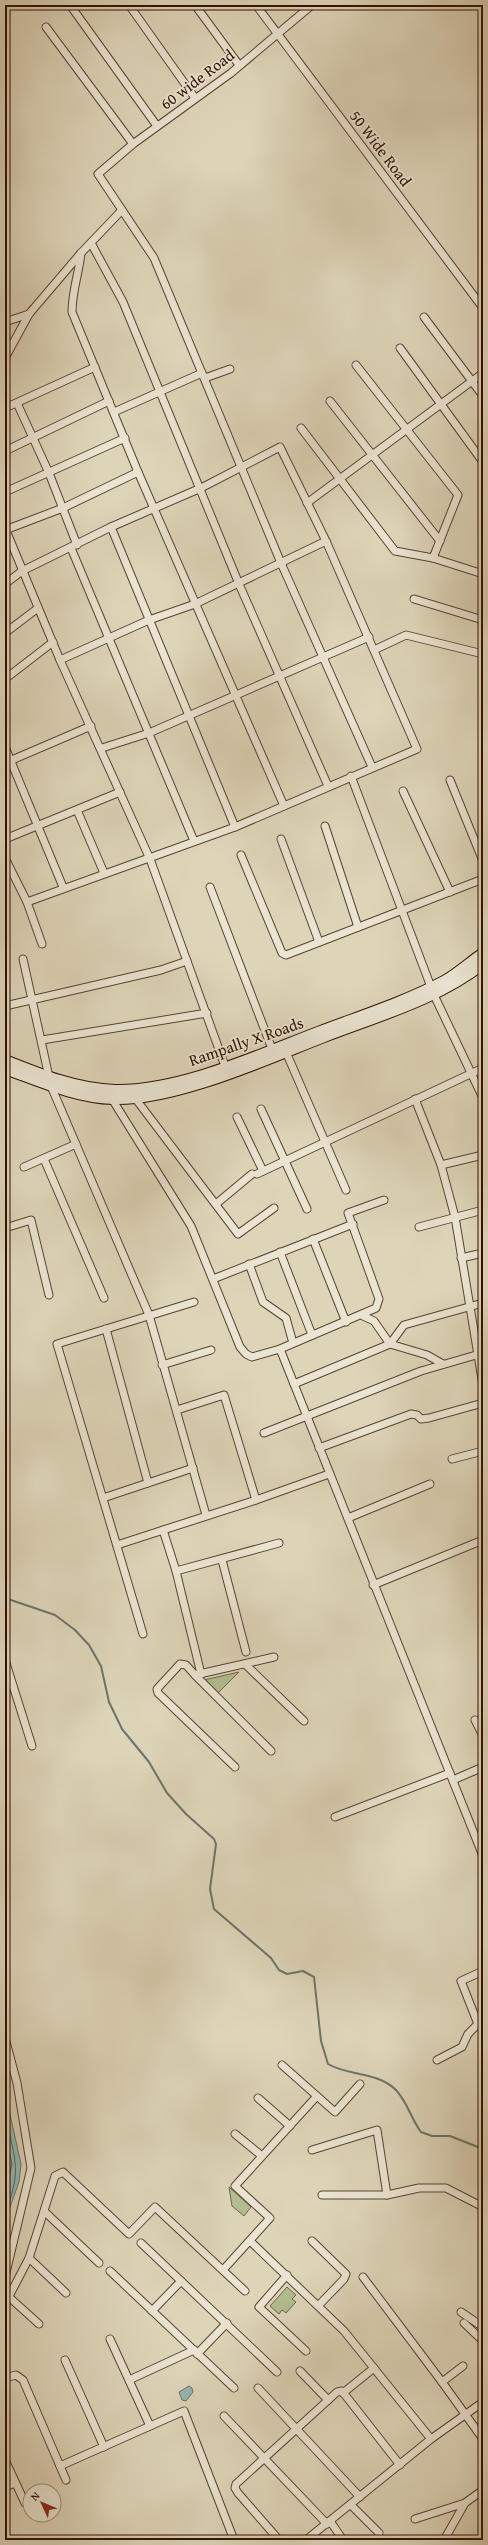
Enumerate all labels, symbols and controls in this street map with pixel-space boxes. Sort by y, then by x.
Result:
street label: 60 wide Road [155,43,240,115]
street label: 50 Wide Road [344,105,418,192]
street label: Rampally X Roads [185,1010,307,1072]
north arrow [22,2483,62,2523]
text: N [26,2487,44,2504]

